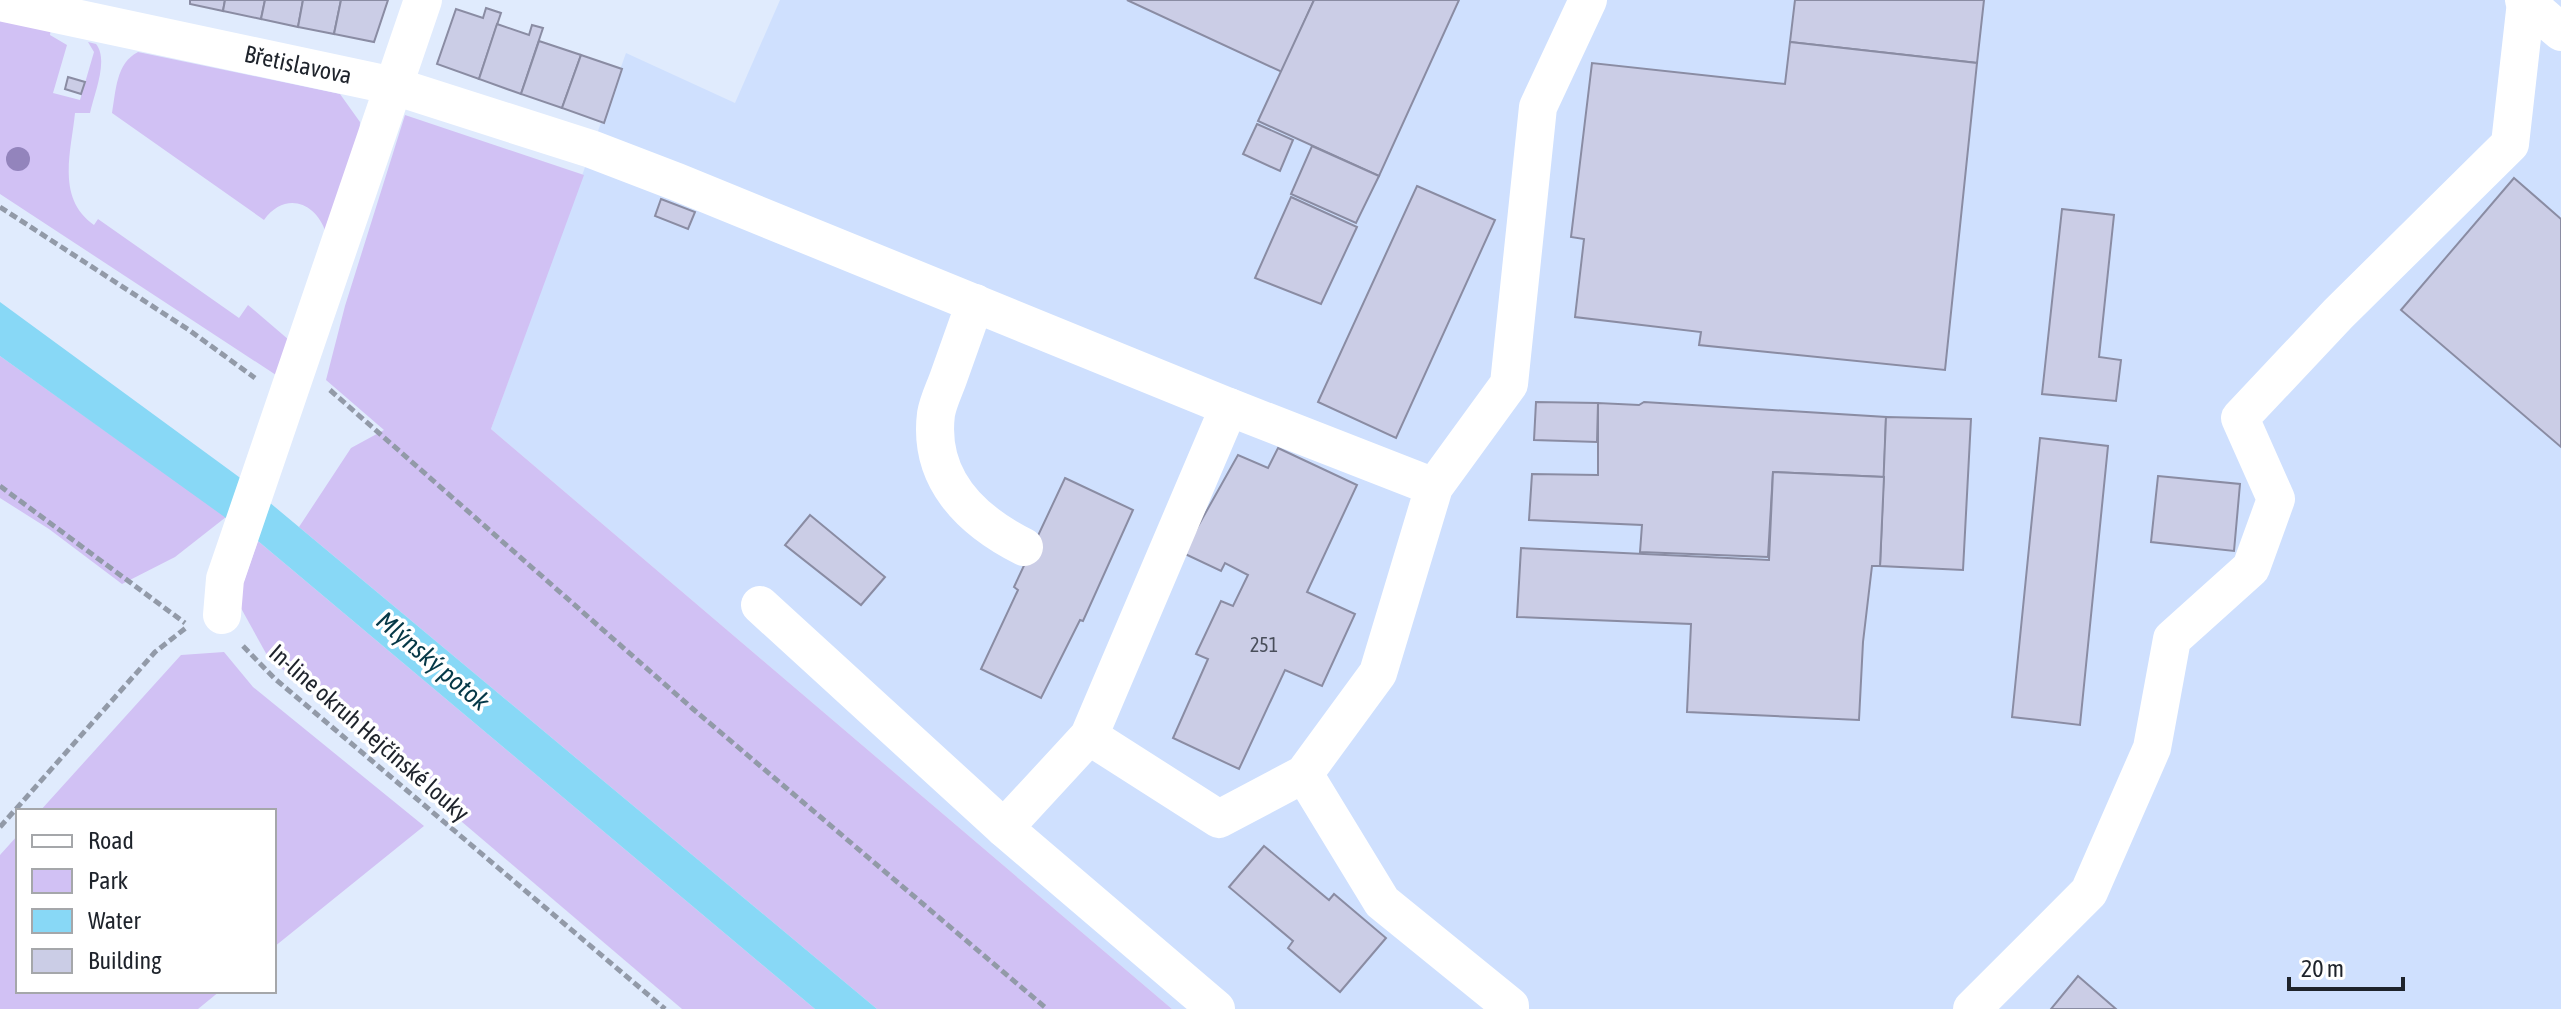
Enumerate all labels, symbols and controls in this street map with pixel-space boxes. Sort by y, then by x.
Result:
street label: Břetislavova [242,40,354,89]
water label: Mlýnský potok [371,605,496,717]
house number: 251 [1250,633,1278,656]
street label: In-line okruh Hejčínské louky [264,639,475,827]
legend [16,809,276,993]
text: Road [88,827,134,854]
text: Park [88,867,129,894]
text: Water [88,907,141,934]
scale bar [2289,941,2403,991]
text: Building [88,947,162,974]
text: 20 m [2301,955,2344,982]

